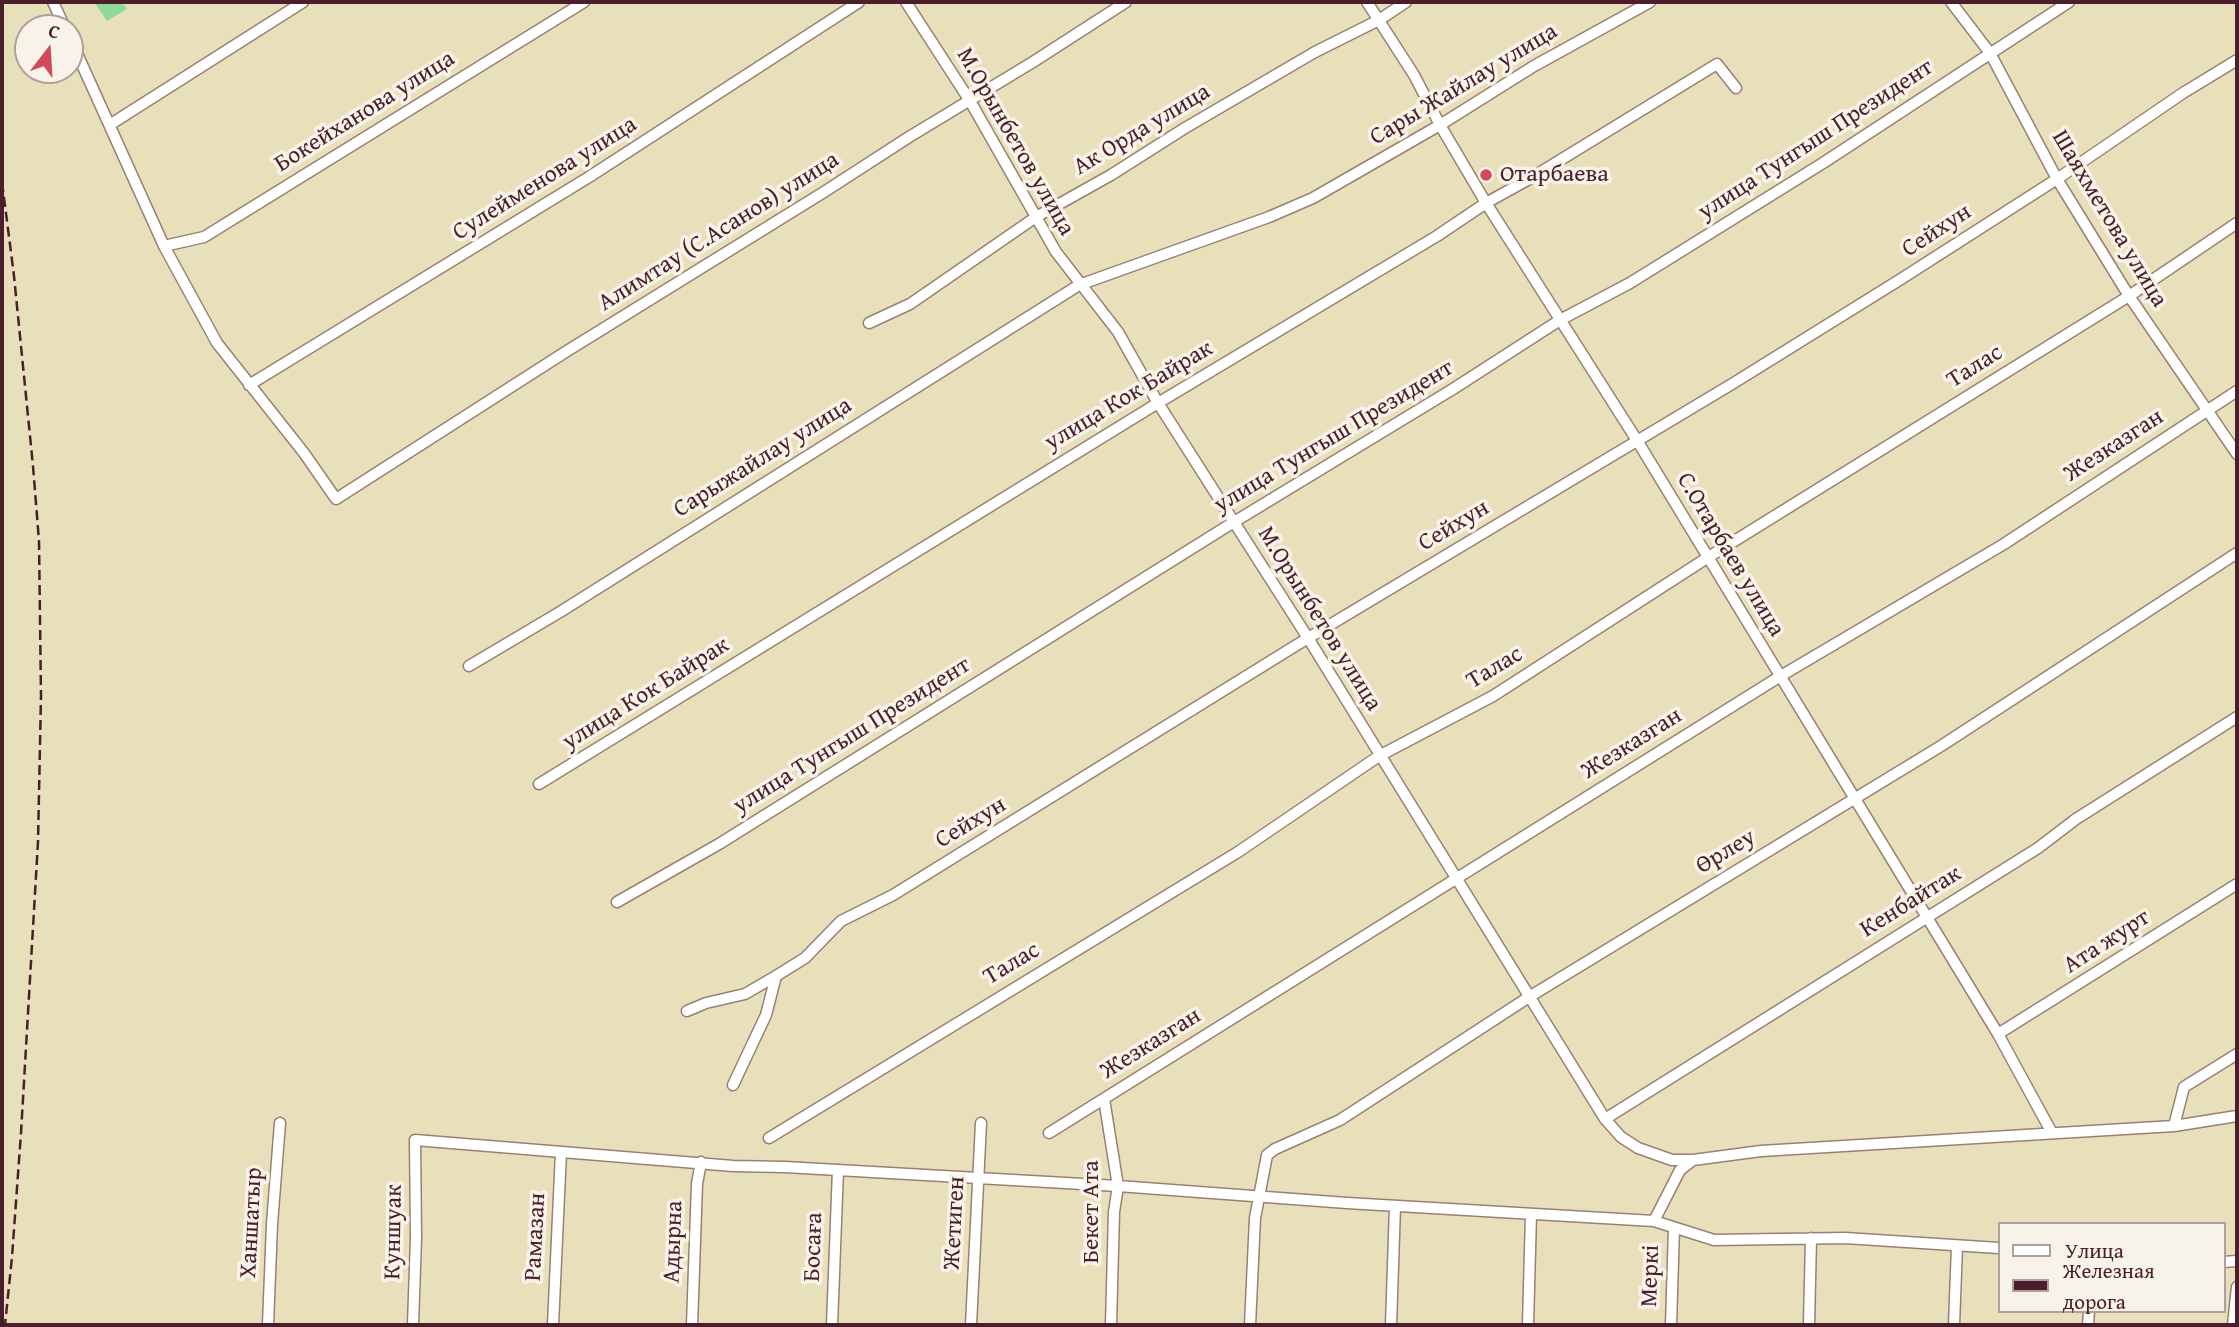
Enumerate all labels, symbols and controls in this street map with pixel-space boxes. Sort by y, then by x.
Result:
north arrow [14,14,84,84]
text: С [45,16,64,46]
street label: Сары Жайлау улица [1365,18,1563,152]
street label: М.Орынбетов улица [950,43,1080,241]
street label: Бокейханова улица [270,45,460,179]
street label: улица Тунгыш Президент [1693,53,1939,227]
street label: Ак Орда улица [1068,78,1216,182]
street label: Сулейменова улица [448,111,642,247]
street label: Шаяхметова улица [2045,125,2173,313]
street label: Алимтау (С.Асанов) улица [593,146,845,318]
place label: Отарбаева [1500,161,1609,189]
marker: Отарбаева [1478,167,1494,183]
street label: Сейхун [1897,198,1977,264]
street label: улица Кок Байрак [1040,334,1218,458]
street label: Талас [1942,339,2008,395]
street label: улица Тунгыш Президент [1209,354,1459,520]
street label: Сарыжайлау улица [669,392,857,524]
street label: Жезказган [2059,403,2169,489]
street label: С.Отарбаев улица [1670,468,1790,642]
street label: Сейхун [1414,494,1494,558]
street label: М.Орынбетов улица [1251,521,1387,717]
street label: улица Кок Байрак [557,631,735,757]
street label: Талас [1462,640,1528,696]
street label: улица Тунгыш Президент [728,651,976,821]
street label: Жезказган [1577,702,1687,786]
street label: Сейхун [931,791,1011,855]
street label: Өрлеу [1691,823,1761,881]
street label: Кенбайтак [1855,860,1967,944]
street label: Ата журт [2058,903,2156,981]
street label: Талас [979,936,1045,992]
street label: Жезказган [1096,1002,1206,1086]
street label: Бекет Ата [1078,1160,1106,1264]
street label: Ханшатыр [235,1167,269,1279]
street label: Жетиген [938,1175,972,1271]
street label: Куншуак [379,1184,409,1280]
street label: Рамазан [519,1192,553,1282]
street label: Адырна [658,1200,690,1284]
street label: Босаға [798,1212,830,1282]
legend [1997,1222,2225,1313]
text: Улица [2065,1235,2124,1266]
street label: Меркі [1636,1244,1666,1308]
text: Железная дорога [2063,1255,2155,1317]

